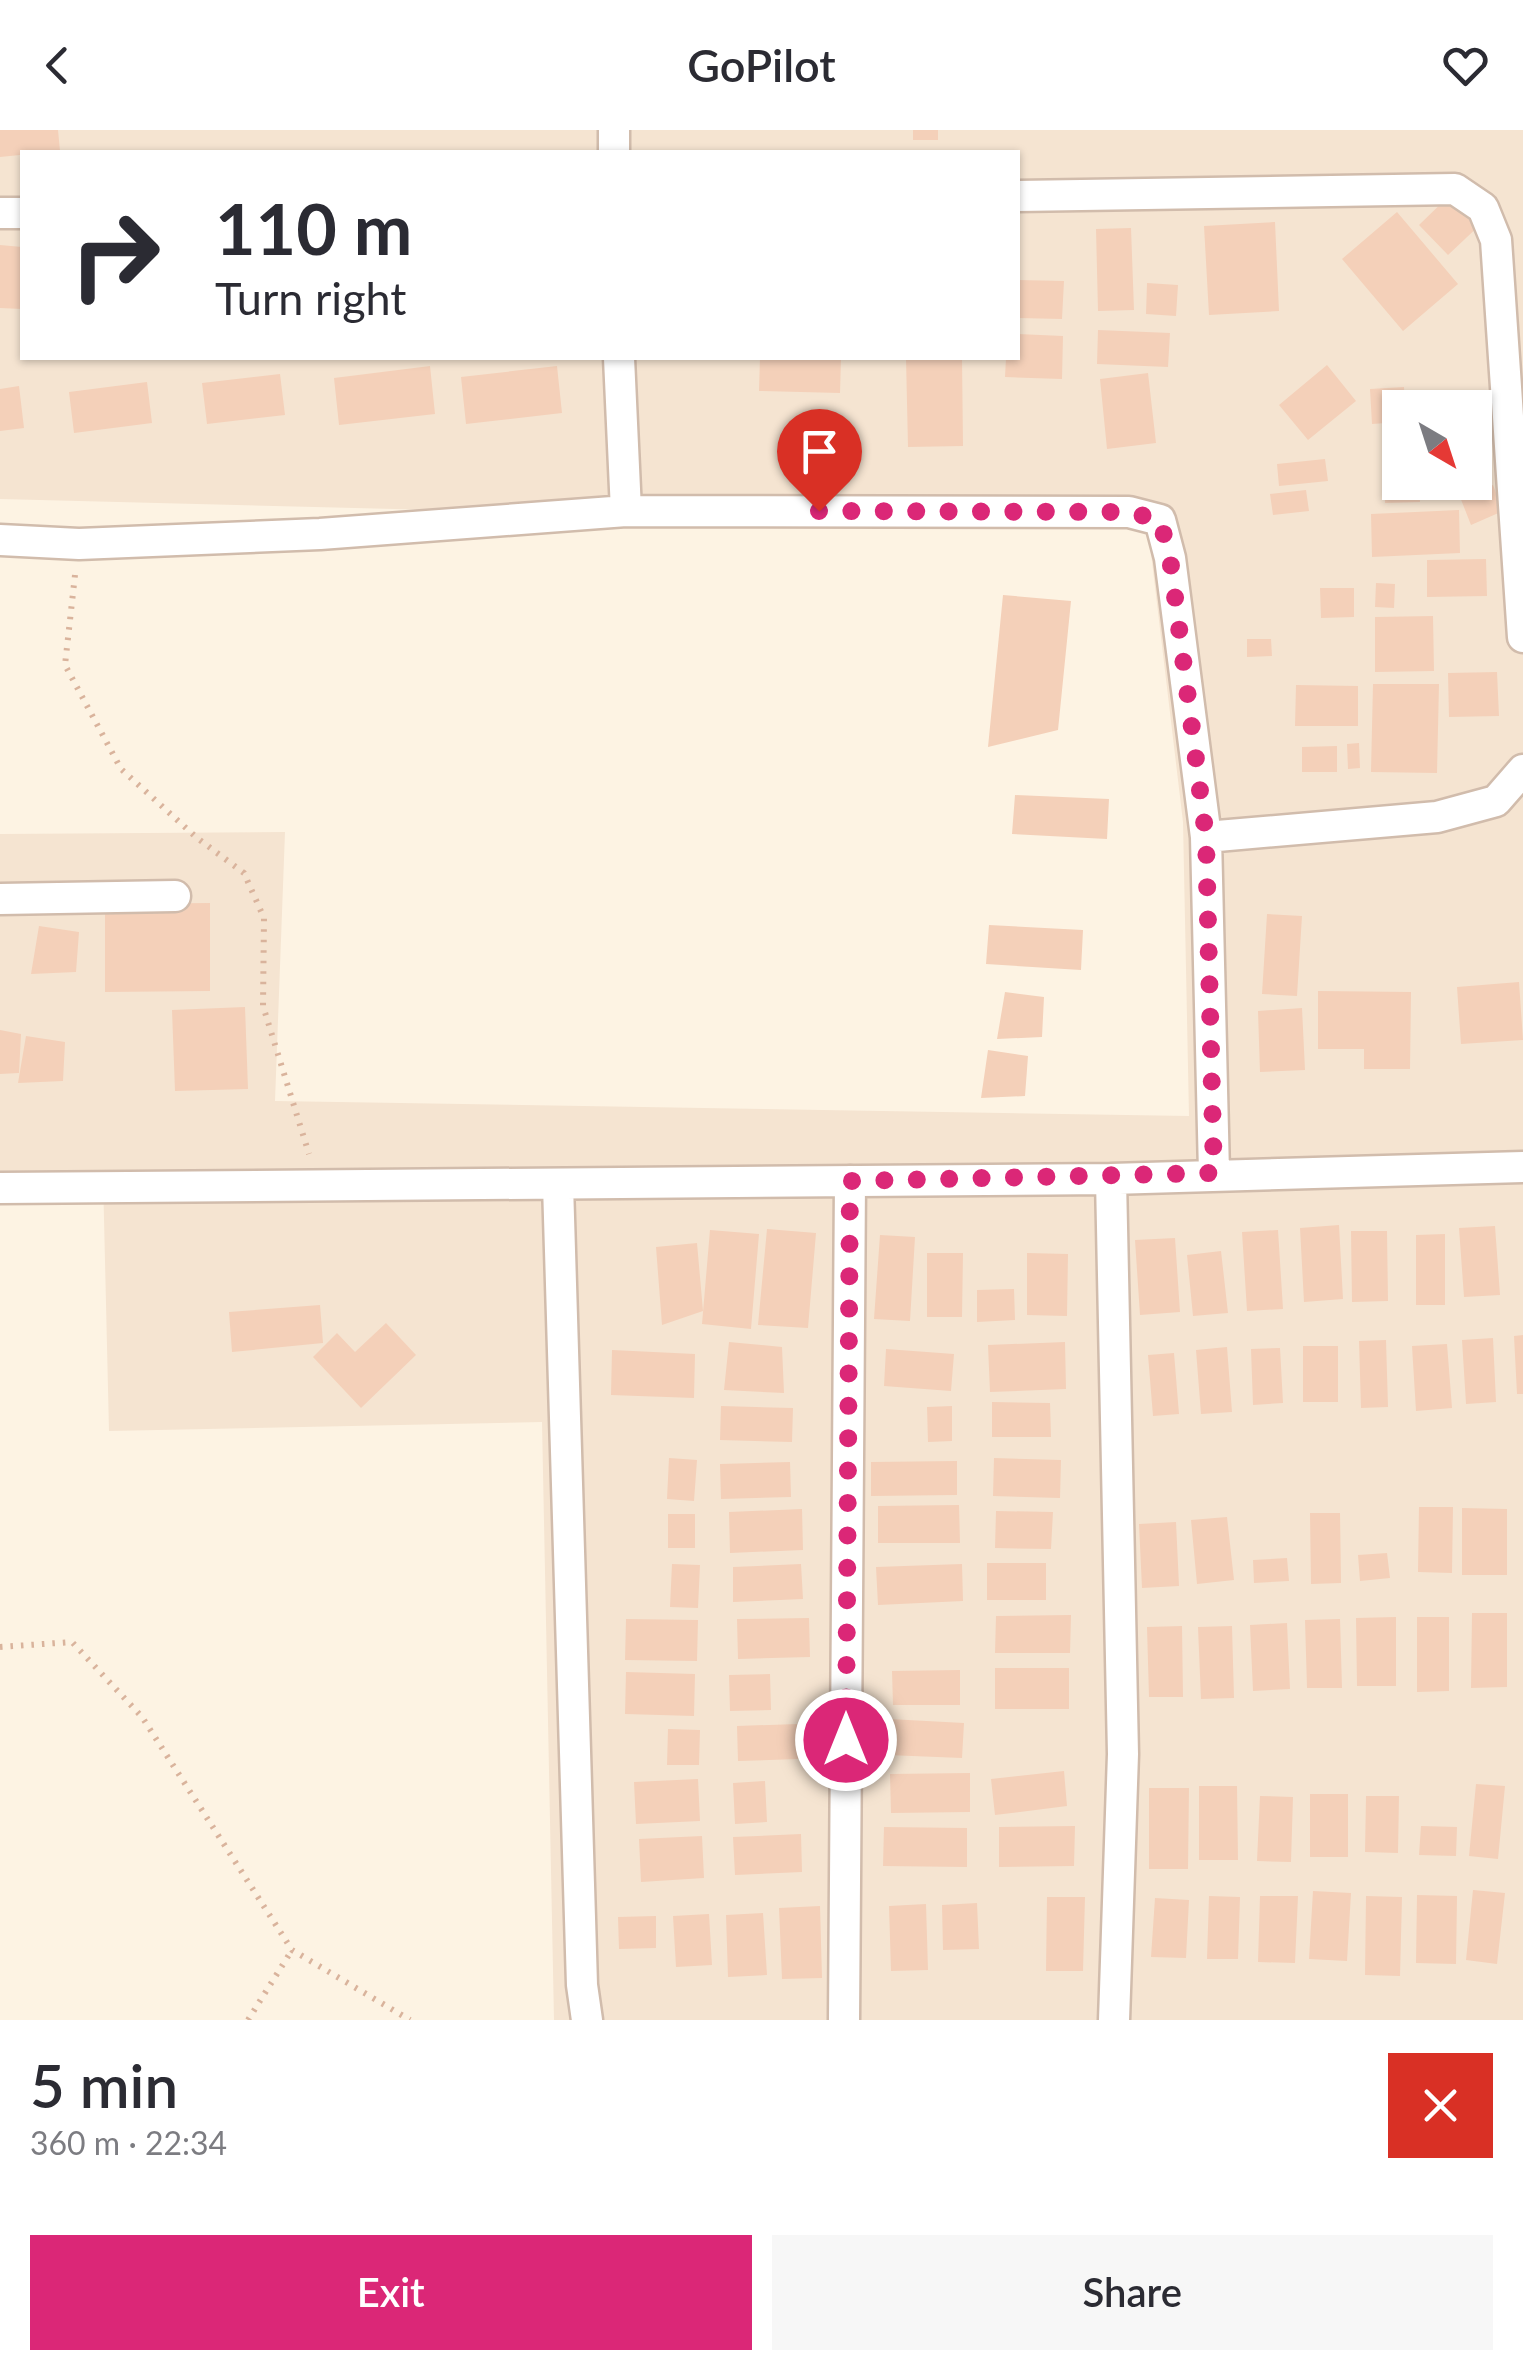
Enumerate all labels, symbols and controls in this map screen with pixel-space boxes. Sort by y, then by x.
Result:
icon: back [30,38,85,93]
text: GoPilot [687,38,836,92]
icon: heart [1438,38,1493,93]
text: 110 m [215,186,412,270]
icon: right [50,190,180,320]
text: Turn right [215,271,406,325]
north arrow [1382,390,1492,500]
map controls [1382,390,1492,500]
pin [777,409,862,512]
icon: arrive [792,424,847,479]
position arrow [794,1688,898,1792]
text: 5 min [30,2049,178,2121]
button: close [1388,2053,1493,2158]
text: 360 m · 22:34 [30,2123,227,2162]
button: Exit [30,2235,752,2350]
button: Share [772,2235,1493,2350]

